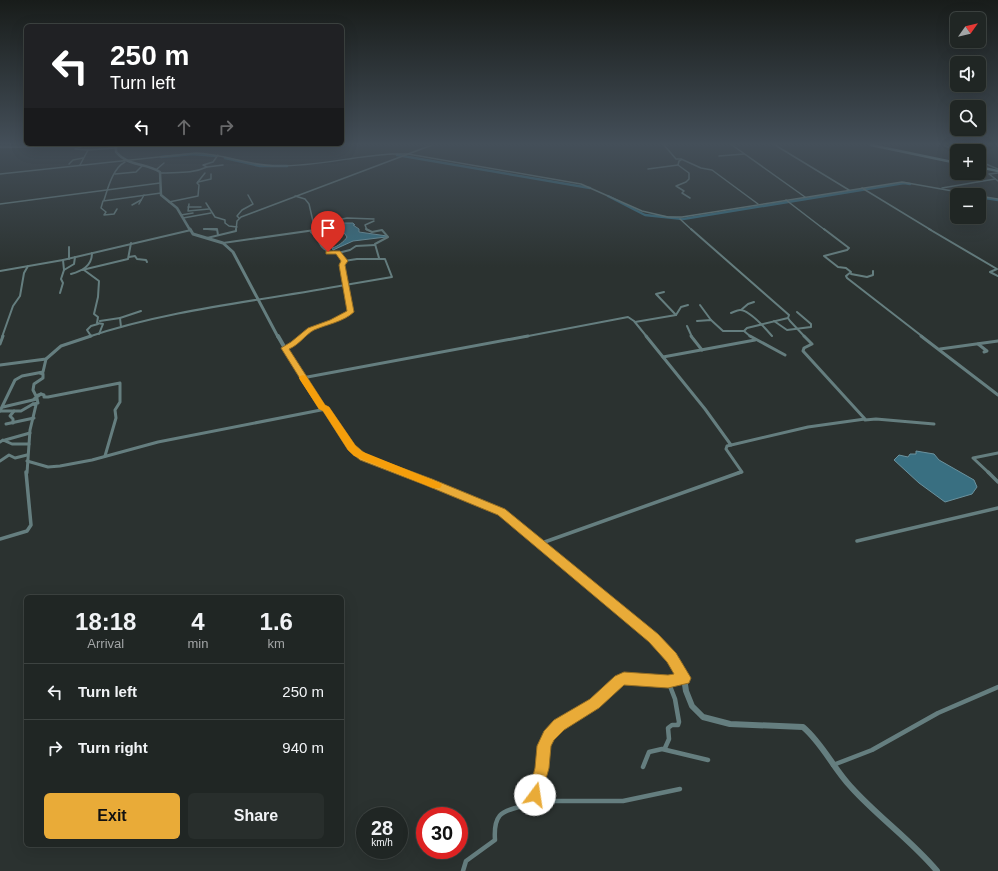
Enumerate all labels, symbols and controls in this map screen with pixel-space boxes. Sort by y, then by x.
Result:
north arrow [950,12,986,48]
map controls [950,12,986,224]
icon: left [44,40,96,92]
text: 250 m [110,40,189,71]
button: sound [950,56,986,92]
text: Turn left [110,73,175,93]
button: search [950,100,986,136]
icon: left [131,116,153,138]
icon: ahead [173,116,195,138]
icon: right [215,116,237,138]
button: + [950,144,986,180]
button: − [950,188,986,224]
pin [311,211,345,252]
icon: arrive [317,217,339,239]
text: 18:18 [75,608,136,635]
text: 4 [191,608,205,635]
text: 1.6 [260,608,293,635]
text: Arrival [87,636,124,651]
text: min [188,636,208,651]
text: km [268,636,285,651]
icon: left [44,681,66,703]
text: Turn left [78,683,137,700]
text: 250 m [282,683,324,700]
icon: right [44,737,66,759]
text: Turn right [78,739,148,756]
text: 940 m [282,739,324,756]
position arrow [514,774,556,816]
button: Exit [44,793,180,839]
button: Share [188,793,324,839]
speed limit sign: 30 [416,807,468,859]
text: 28 [371,817,393,839]
text: km/h [371,837,393,848]

